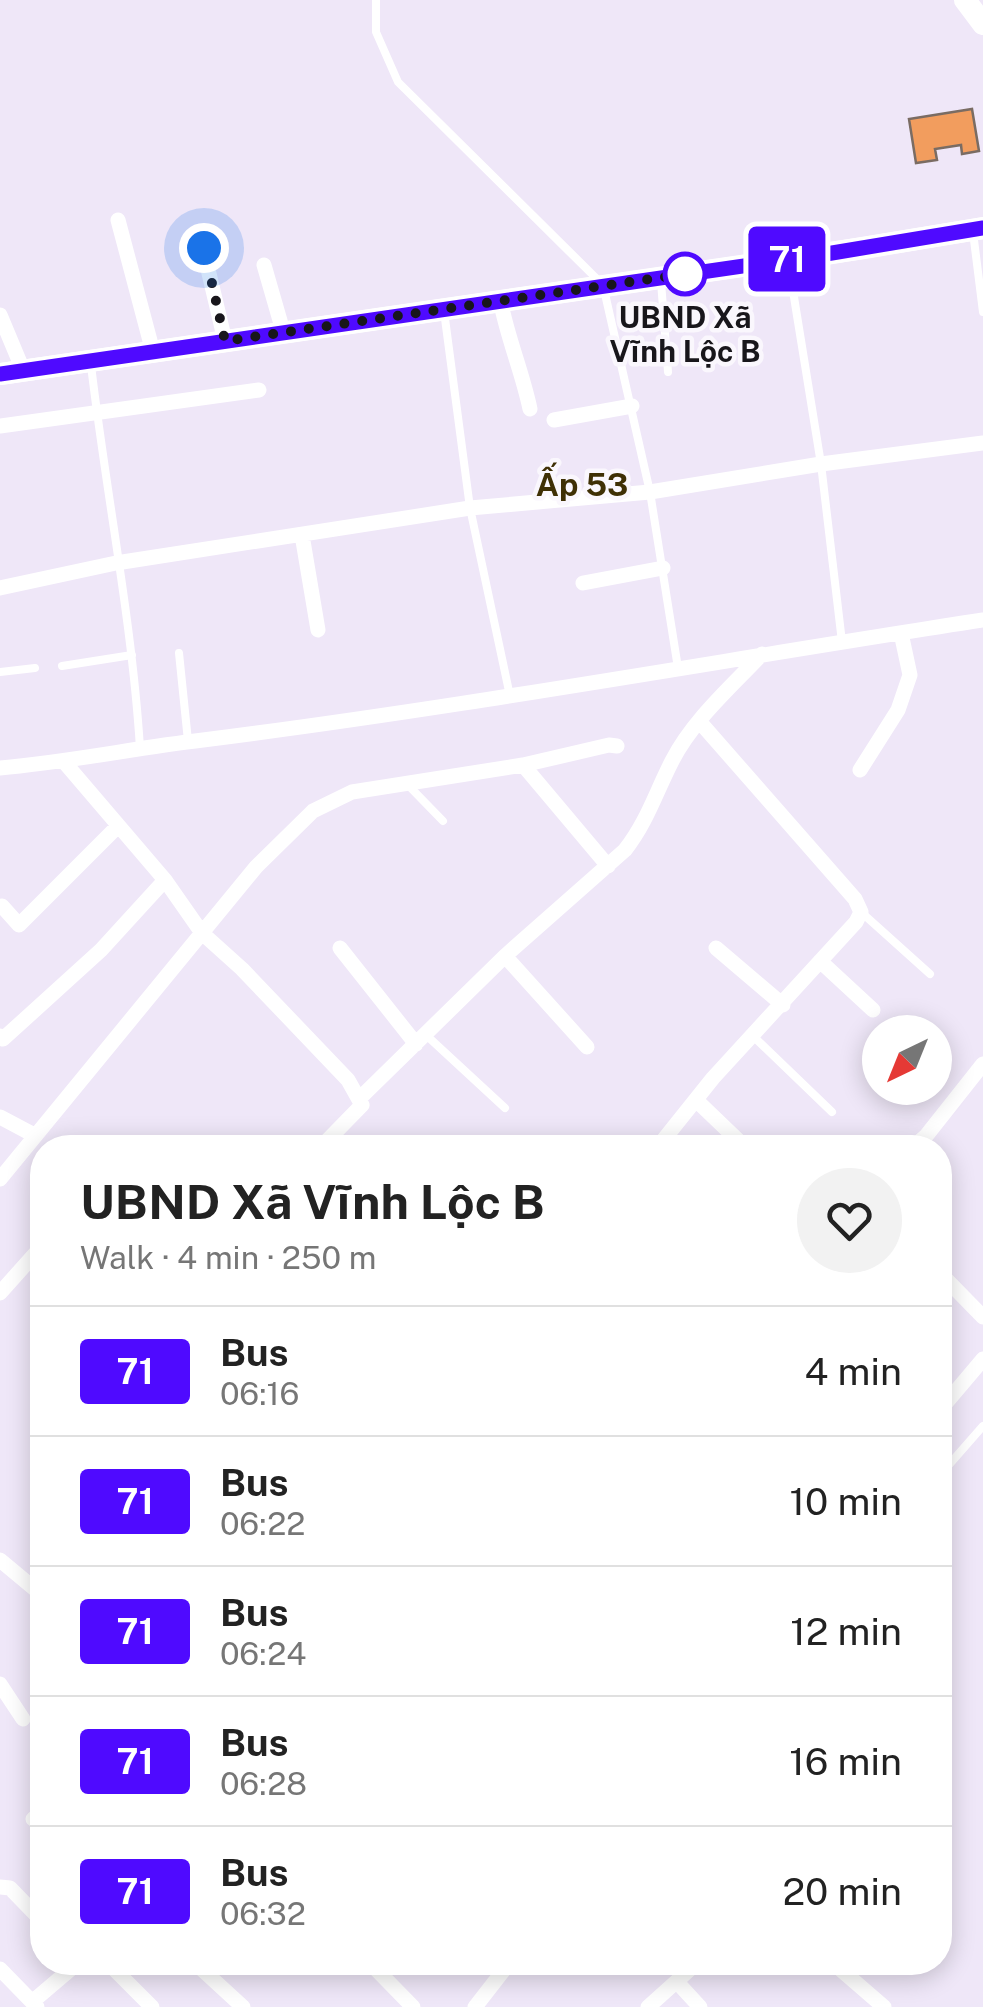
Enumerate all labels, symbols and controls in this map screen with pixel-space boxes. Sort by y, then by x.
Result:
your location [179,223,229,273]
line badge: 71 [742,226,832,292]
text: 71 [768,239,806,280]
marker: UBND Xã Vĩnh Lộc B [664,253,706,295]
place label: UBND Xã Vĩnh Lộc B [609,299,761,369]
district label: Ấp 53 [536,462,628,503]
north arrow [862,1015,952,1105]
map controls [862,1015,952,1105]
button: heart [797,1168,902,1273]
text: UBND Xã Vĩnh Lộc B [80,1173,545,1230]
text: Walk · 4 min · 250 m [80,1239,376,1276]
text: Bus [220,1330,289,1375]
text: 4 min [804,1349,902,1394]
text: 71 [116,1351,154,1392]
text: 06:16 [220,1375,299,1412]
text: Bus [220,1460,289,1505]
text: 10 min [790,1479,902,1524]
text: 71 [116,1481,154,1522]
text: 06:22 [220,1505,305,1542]
text: Bus [220,1590,289,1635]
text: 12 min [790,1609,902,1654]
text: 71 [116,1611,154,1652]
text: 06:24 [220,1635,306,1672]
text: Bus [220,1720,289,1765]
text: 16 min [789,1739,902,1784]
text: 71 [116,1741,154,1782]
text: 06:28 [220,1765,307,1802]
text: Bus [220,1850,289,1895]
text: 20 min [782,1869,902,1914]
text: 71 [116,1871,154,1912]
text: 06:32 [220,1895,306,1932]

